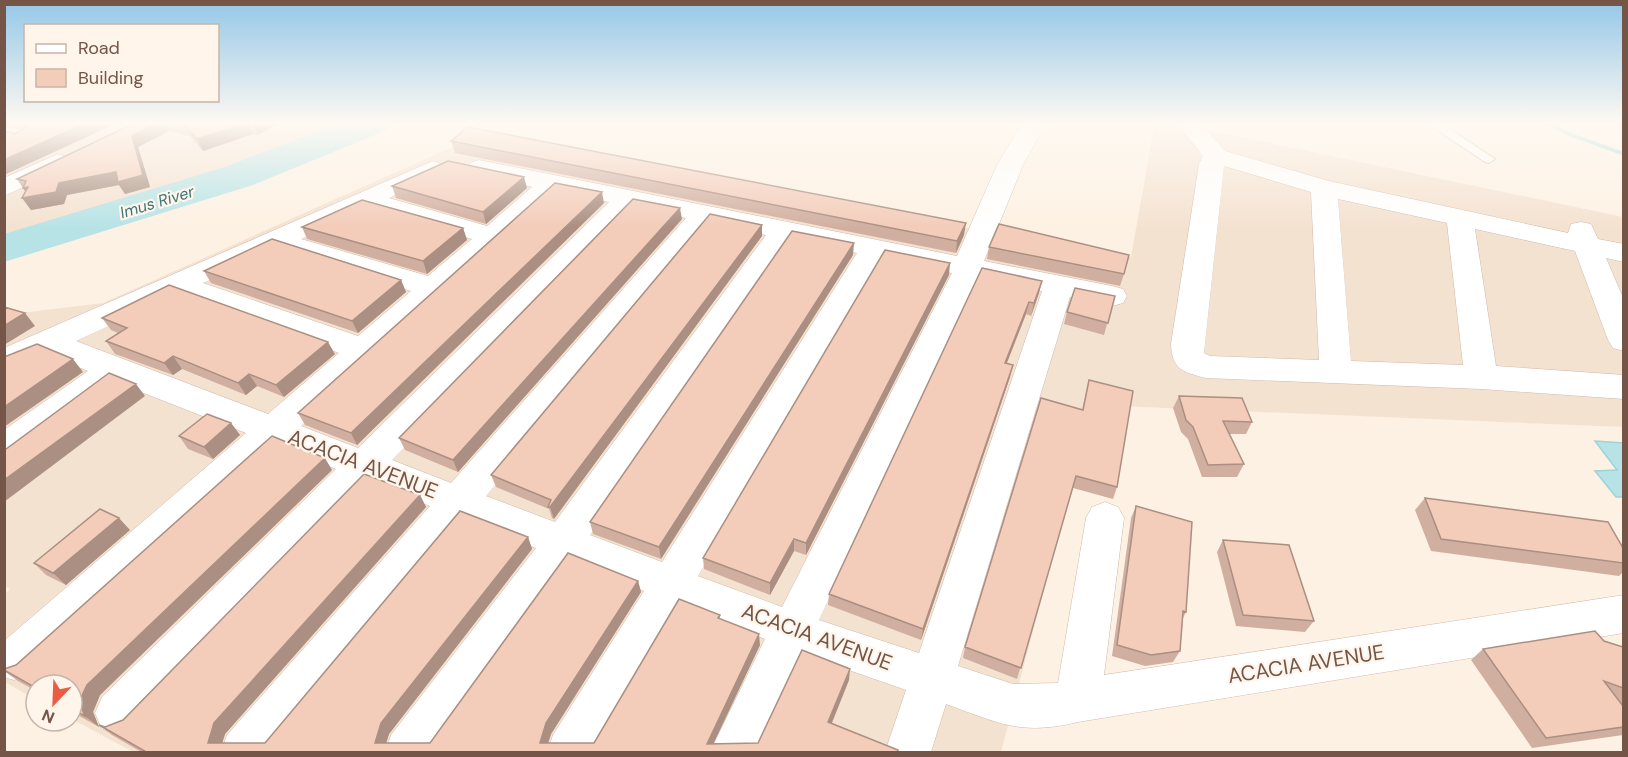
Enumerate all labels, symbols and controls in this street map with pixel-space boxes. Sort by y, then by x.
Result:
legend [24,24,219,102]
text: Road [78,36,120,60]
text: Building [78,66,143,90]
water label: Imus River [117,180,198,223]
street label: ACACIA AVENUE [284,423,442,505]
street label: ACACIA AVENUE [738,597,896,677]
street label: ACACIA AVENUE [1226,638,1386,690]
north arrow [24,673,84,733]
text: N [39,704,58,728]

